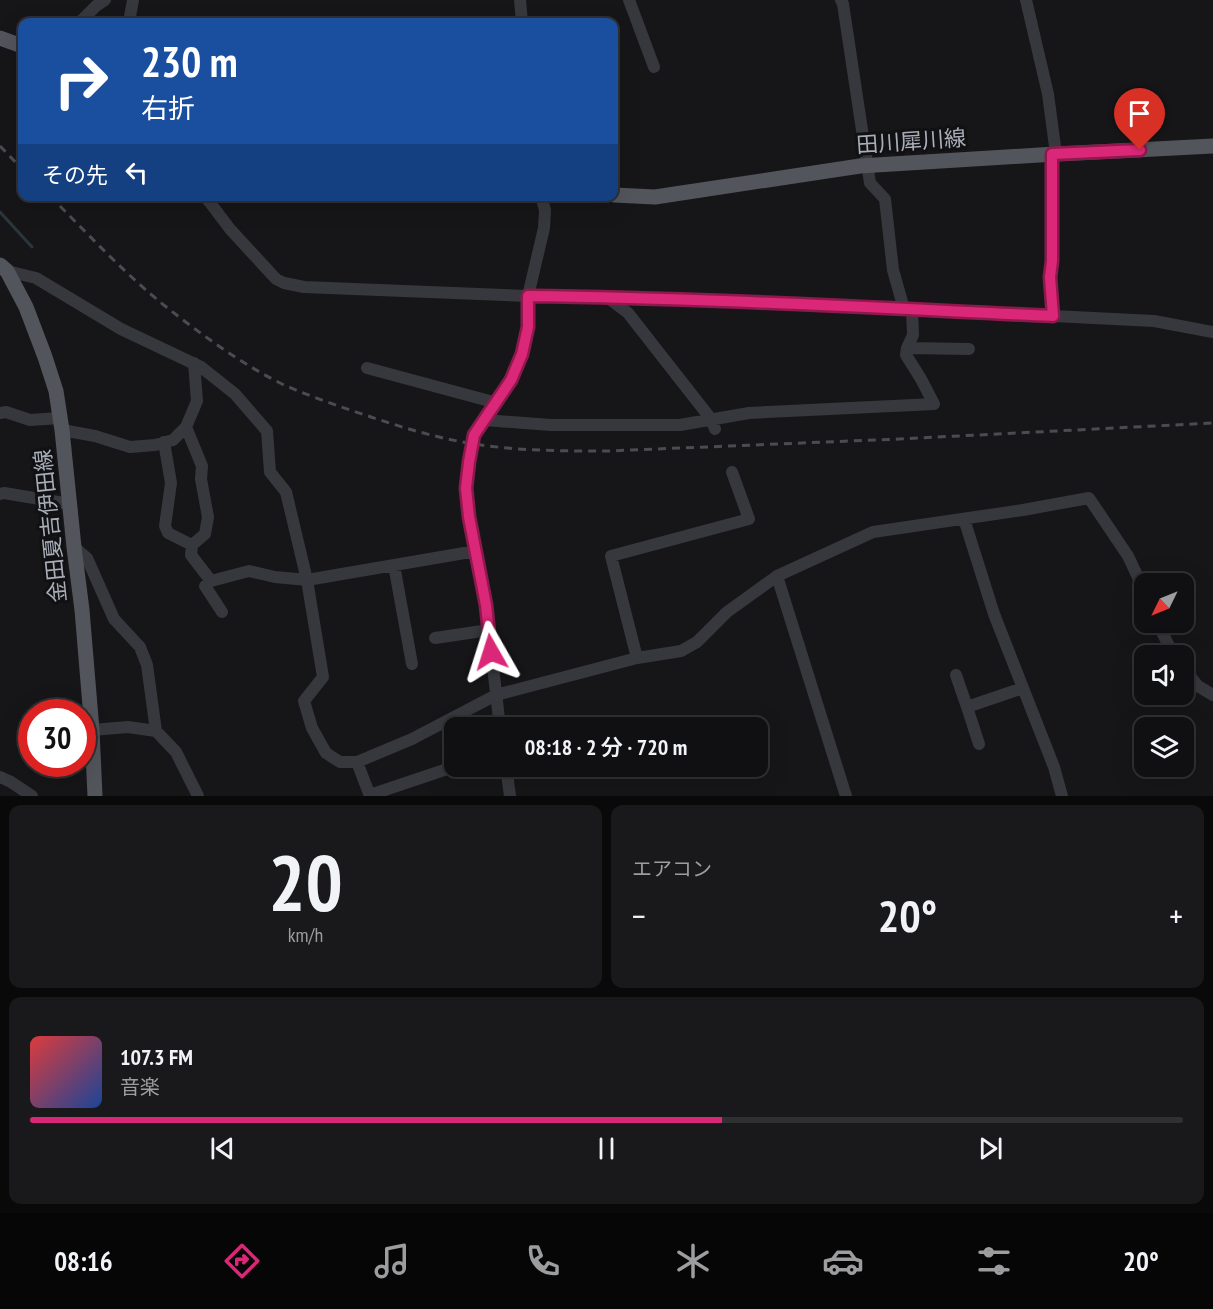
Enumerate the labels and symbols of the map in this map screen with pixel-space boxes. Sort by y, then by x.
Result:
pin [1114,88,1165,150]
street label: 田川犀川線 [855,123,967,159]
street label: 金田夏吉伊田線 [28,448,72,604]
north arrow [1134,573,1194,633]
position arrow [459,620,523,684]
speed limit sign: 30 [18,699,96,777]

